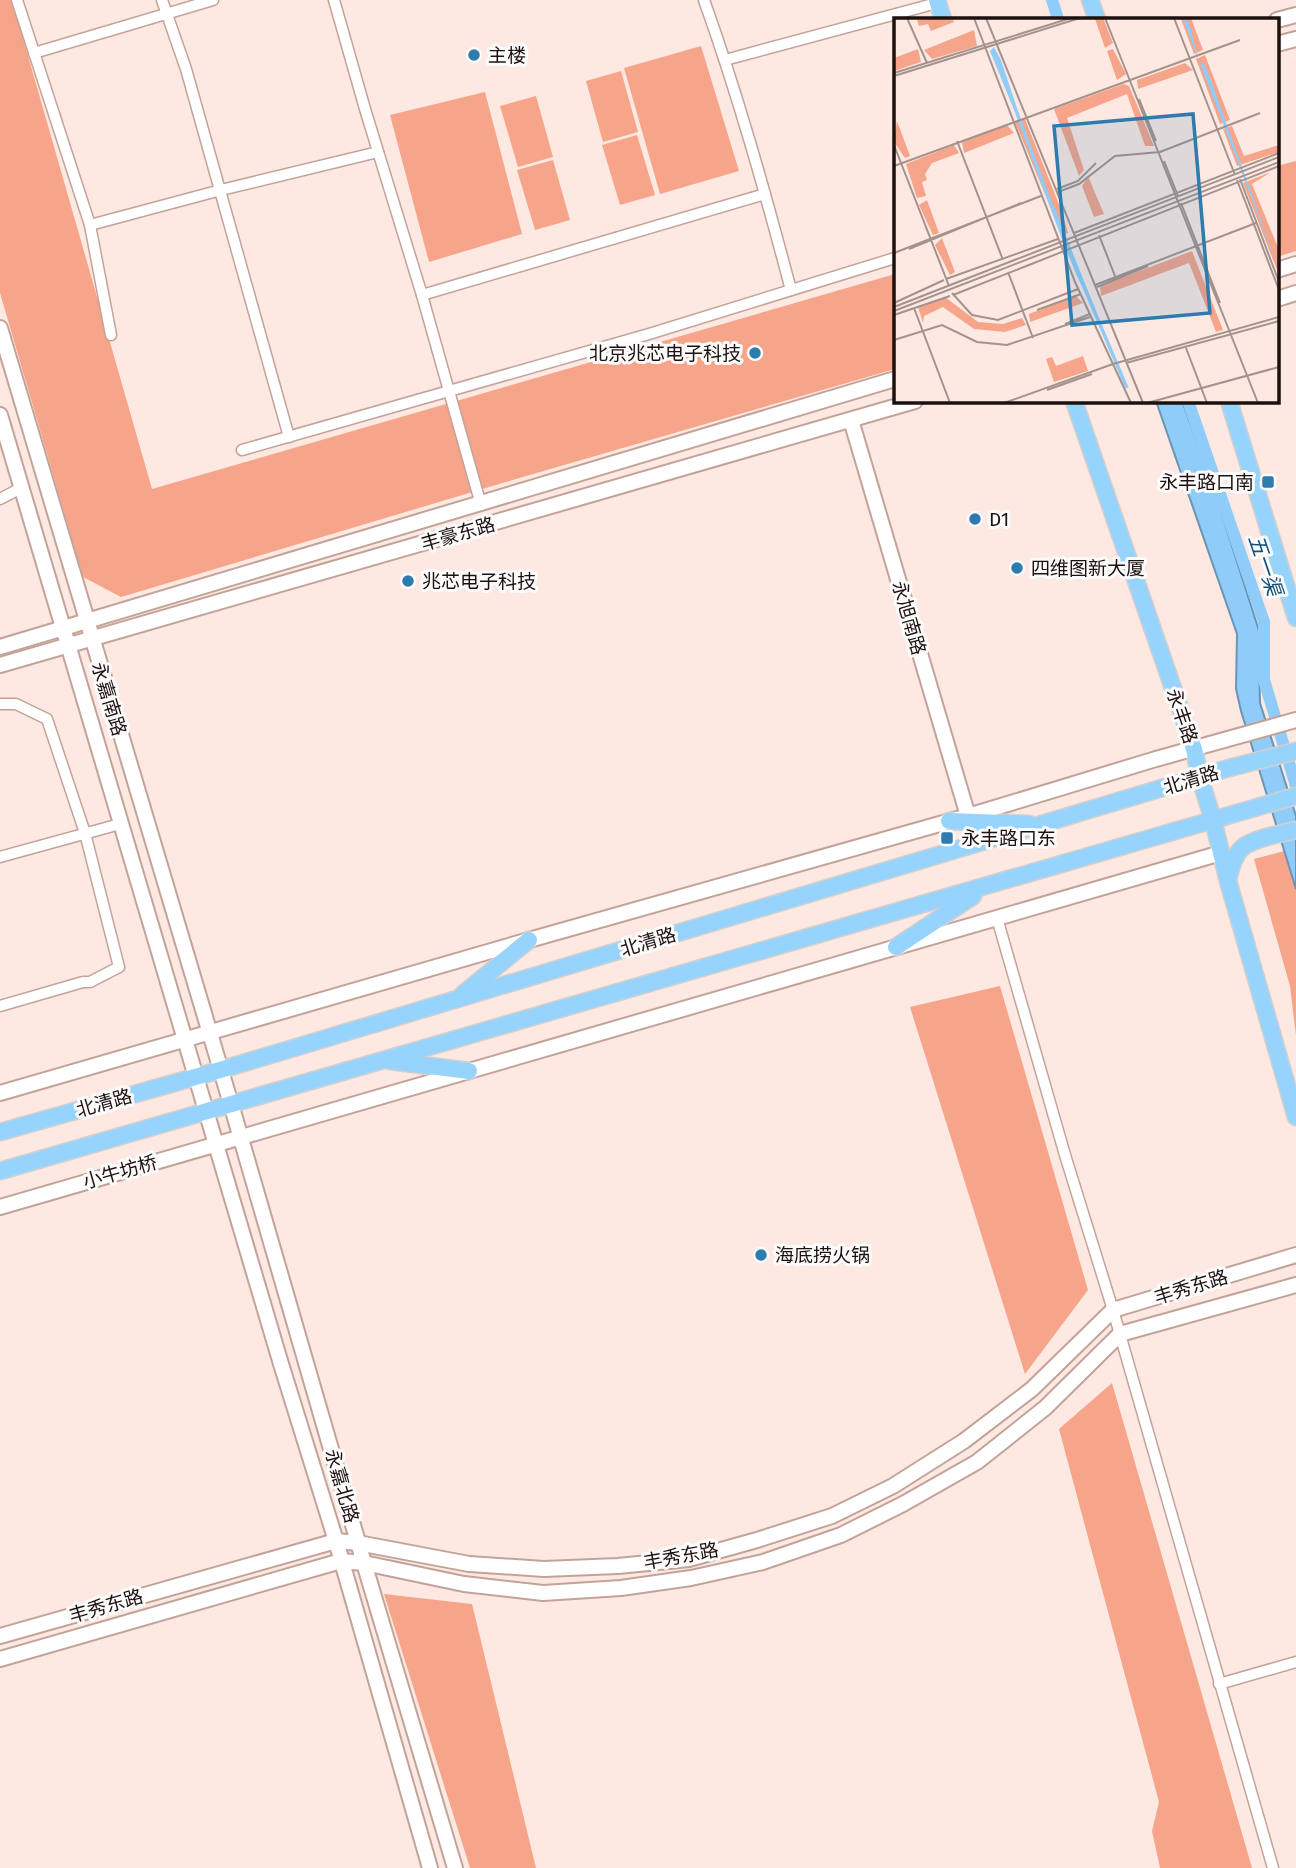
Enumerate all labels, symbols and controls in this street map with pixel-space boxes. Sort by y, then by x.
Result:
inset map [894,18,1278,402]
place label: 主楼 [488,44,526,67]
marker: 主楼 [466,47,482,63]
place label: 北京兆芯电子科技 [589,342,741,365]
marker: 北京兆芯电子科技 [747,345,763,361]
place label: 永丰路口南 [1159,471,1254,494]
marker: 永丰路口南 [1260,474,1276,490]
place label: D1 [989,508,1009,531]
marker: D1 [967,511,983,527]
street label: 丰豪东路 [418,512,498,556]
water label: 五一渠 [1242,531,1289,602]
place label: 四维图新大厦 [1031,557,1145,580]
marker: 四维图新大厦 [1009,560,1025,576]
place label: 兆芯电子科技 [422,570,536,593]
marker: 兆芯电子科技 [400,573,416,589]
street label: 永旭南路 [887,578,931,658]
street label: 永嘉南路 [87,659,131,739]
street label: 永丰路 [1162,685,1202,747]
street label: 北清路 [1160,761,1222,799]
place label: 永丰路口东 [961,827,1056,850]
marker: 永丰路口东 [939,830,955,846]
street label: 北清路 [617,923,679,961]
street label: 北清路 [73,1084,135,1122]
street label: 小牛坊桥 [80,1150,160,1194]
place label: 海底捞火锅 [775,1244,870,1267]
marker: 海底捞火锅 [753,1247,769,1263]
street label: 丰秀东路 [1151,1265,1231,1309]
street label: 永嘉北路 [320,1446,364,1526]
street label: 丰秀东路 [642,1538,720,1574]
street label: 丰秀东路 [66,1584,146,1628]

